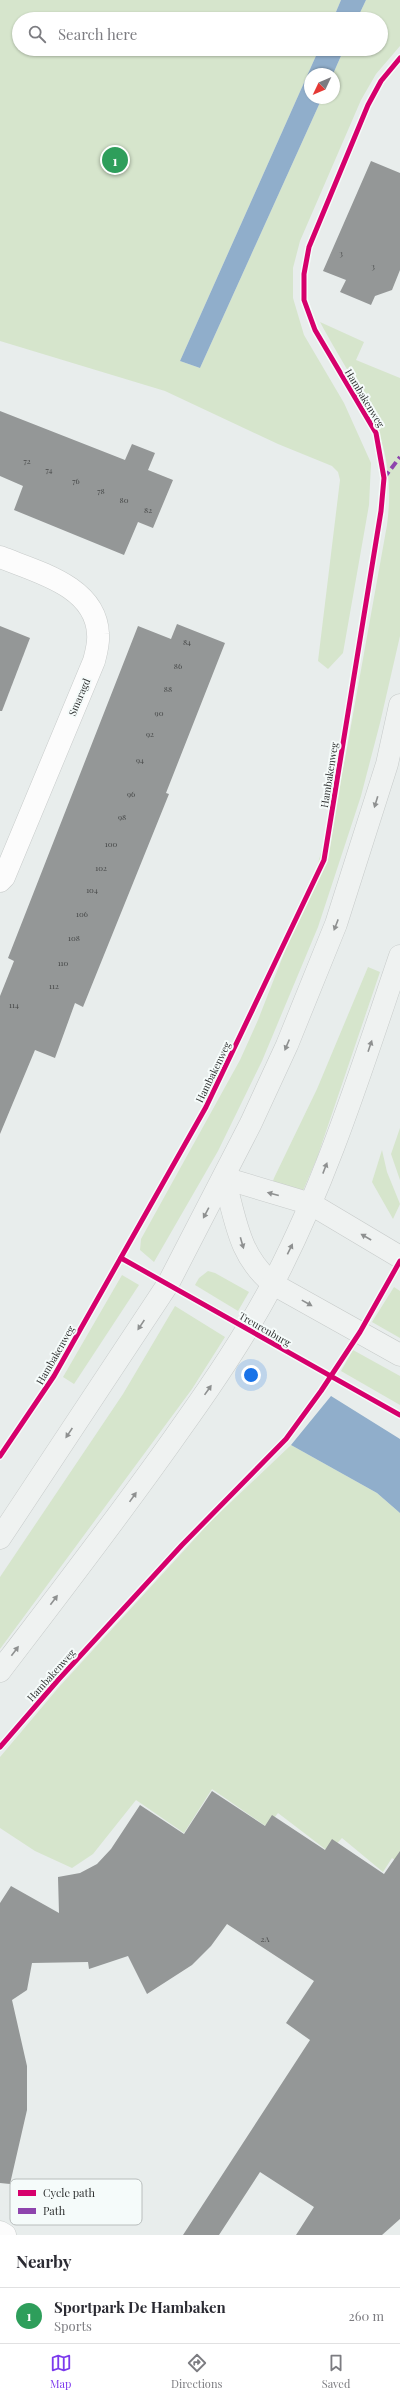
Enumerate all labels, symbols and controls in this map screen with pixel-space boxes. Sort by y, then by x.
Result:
search box [12,12,388,56]
icon: search [26,23,48,45]
text: Search here [58,24,137,44]
north arrow [304,68,340,104]
pin: 1 [102,145,128,175]
house number: 3 [339,247,343,258]
house number: 3 [371,260,375,271]
street label: Hambakenweg [342,366,388,431]
house number: 72 [23,455,31,466]
house number: 74 [46,464,53,475]
house number: 76 [72,475,80,486]
house number: 78 [97,485,105,496]
house number: 80 [120,494,129,505]
house number: 82 [144,504,152,515]
house number: 84 [183,636,191,647]
house number: 86 [174,660,182,671]
street label: Smaragd [65,676,93,718]
house number: 88 [164,683,172,694]
house number: 90 [155,707,164,718]
house number: 92 [146,728,154,739]
street label: Hambakenweg [317,741,341,809]
house number: 94 [136,754,144,765]
house number: 96 [127,788,135,799]
one-way arrow [373,796,379,808]
house number: 98 [118,811,126,822]
house number: 100 [105,838,117,849]
house number: 102 [95,862,107,873]
house number: 104 [86,884,98,895]
house number: 106 [76,908,88,919]
one-way arrow [332,920,338,932]
house number: 108 [68,932,80,943]
house number: 110 [58,957,69,968]
house number: 112 [49,980,59,991]
house number: 114 [9,999,19,1010]
street label: Hambakenweg [192,1039,234,1105]
one-way arrow [367,1039,373,1051]
one-way arrow [283,1040,289,1052]
one-way arrow [323,1162,329,1174]
one-way arrow [267,1191,280,1197]
one-way arrow [203,1207,209,1219]
one-way arrow [360,1233,372,1240]
one-way arrow [239,1237,245,1249]
one-way arrow [287,1243,293,1255]
one-way arrow [301,1300,313,1306]
street label: Treurenburg [236,1308,294,1350]
one-way arrow [137,1320,145,1330]
street label: Hambakenweg [32,1322,78,1387]
your location [241,1365,261,1385]
one-way arrow [204,1385,212,1395]
one-way arrow [65,1428,73,1439]
one-way arrow [129,1492,137,1502]
one-way arrow [50,1595,59,1606]
street label: Hambakenweg [24,1645,79,1704]
one-way arrow [11,1646,20,1657]
house number: 2A [261,1933,270,1944]
legend [10,2179,142,2225]
text: Cycle path [43,2185,95,2200]
text: Path [43,2203,66,2218]
text: Nearby [16,2250,71,2272]
text: Sportpark De Hambaken [54,2297,226,2317]
text: 1 [27,2307,31,2324]
text: 260 m [348,2307,384,2324]
text: Sports [54,2317,92,2334]
tab: Map [50,2352,72,2391]
tab: Directions [171,2352,222,2391]
tab: Saved [322,2352,350,2391]

